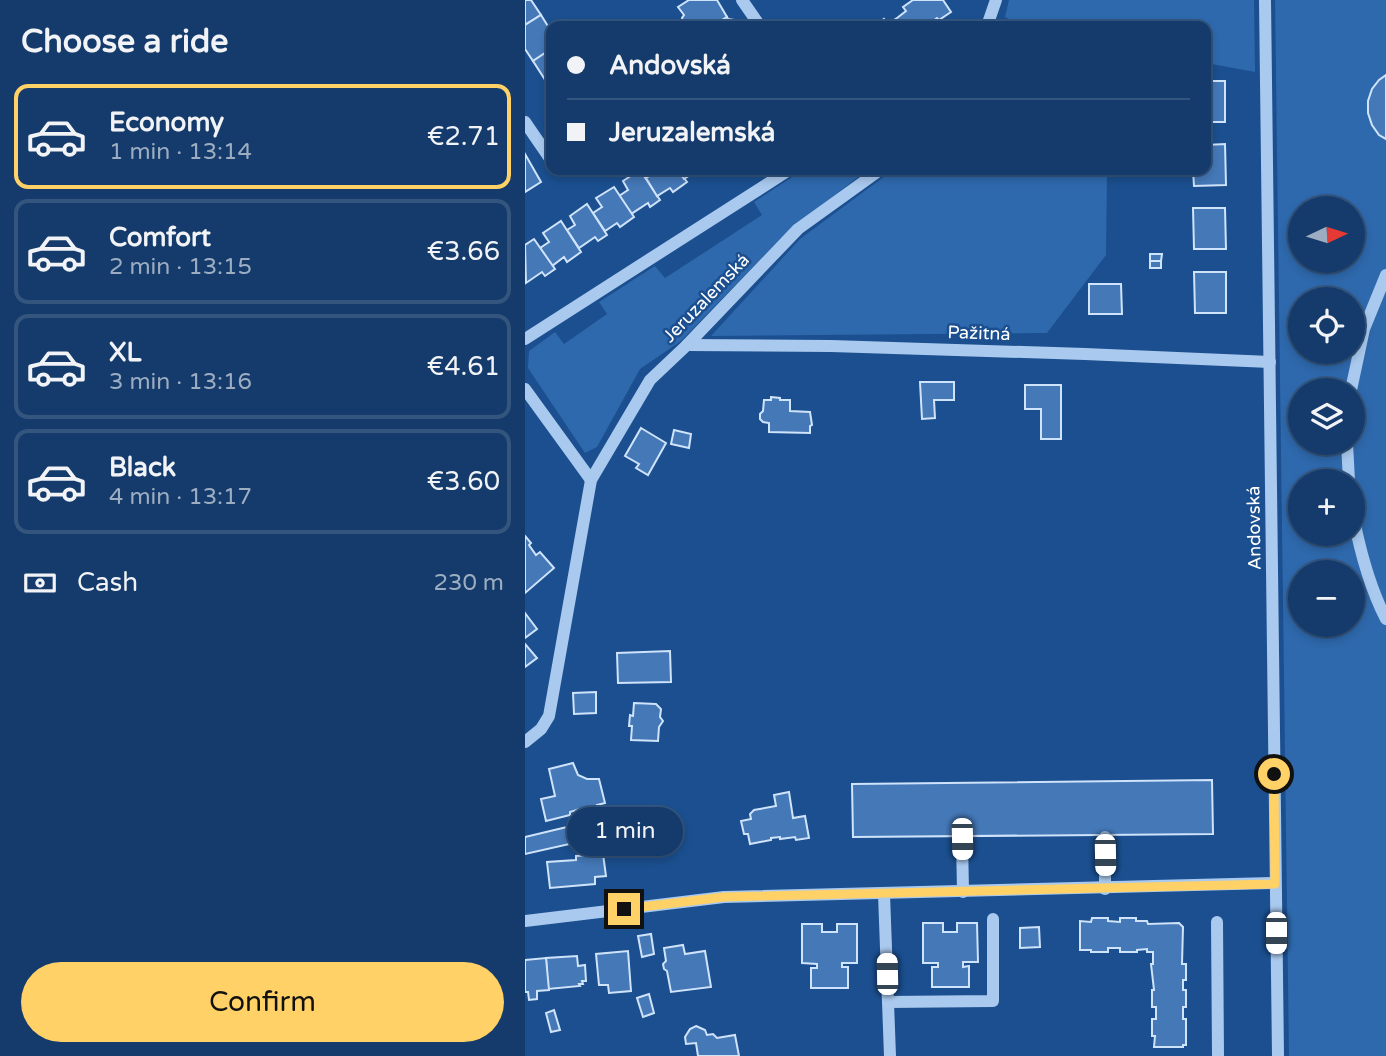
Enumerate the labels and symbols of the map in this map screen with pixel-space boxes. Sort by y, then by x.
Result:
north arrow [1288,196,1365,273]
street label: Jeruzalemská [658,249,754,347]
street label: Pažitná [947,321,1011,345]
street label: Andovská [1242,486,1266,570]
route start [1258,758,1290,790]
callout: 1 min [566,808,682,856]
car [952,818,973,860]
car [1095,834,1116,876]
route end [608,893,640,925]
car [1266,912,1287,954]
car [877,953,898,995]

